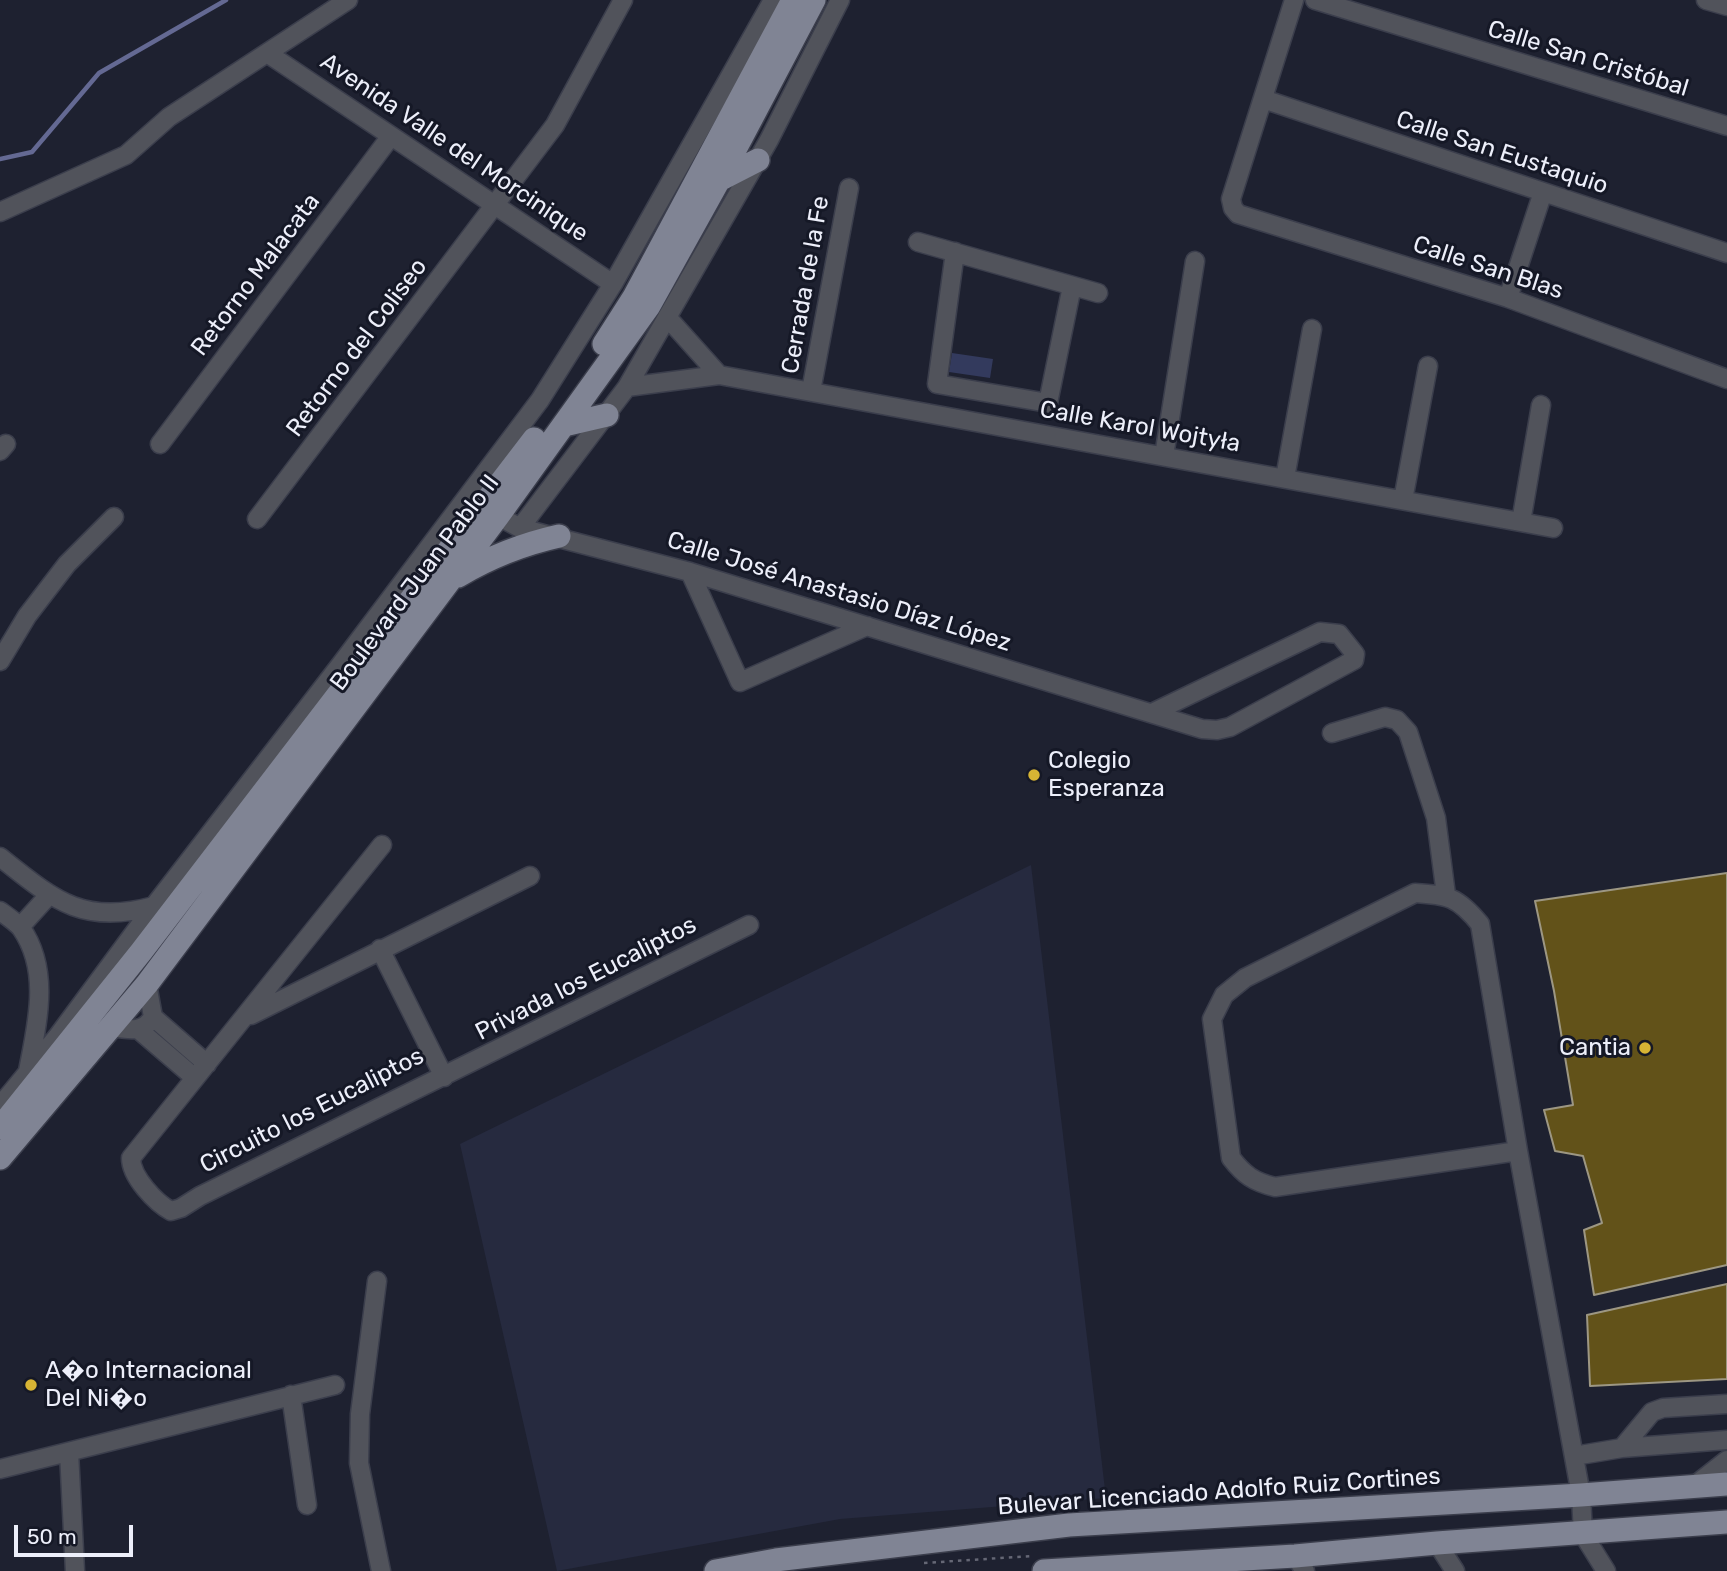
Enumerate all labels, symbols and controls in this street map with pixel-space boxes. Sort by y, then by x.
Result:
street label: Calle San Cristóbal [1484,15,1692,103]
street label: Avenida Valle del Morcinique [315,48,593,248]
street label: Calle San Eustaquio [1393,105,1611,201]
street label: Retorno Malacata [186,188,326,362]
street label: Cerrada de la Fe [776,194,836,376]
street label: Calle San Blas [1409,230,1567,306]
street label: Retorno del Coliseo [281,253,433,443]
street label: Calle Karol Wojtyła [1037,395,1243,459]
street label: Boulevard Juan Pablo II [324,469,506,697]
street label: Calle José Anastasio Díaz López [664,526,1014,658]
place label: Colegio Esperanza [1048,747,1165,803]
marker: Colegio Esperanza [1026,767,1042,783]
street label: Privada los Eucaliptos [471,911,701,1047]
place label: Cantia [1559,1034,1631,1062]
marker: Cantia [1637,1040,1653,1056]
street label: Circuito los Eucaliptos [195,1042,429,1180]
place label: A�o Internacional Del Ni�o [45,1357,252,1413]
marker: A�o Internacional Del Ni�o [23,1377,39,1393]
street label: Bulevar Licenciado Adolfo Ruiz Cortines [997,1462,1441,1522]
scale bar [18,1512,136,1556]
text: 50 m [27,1524,77,1549]

